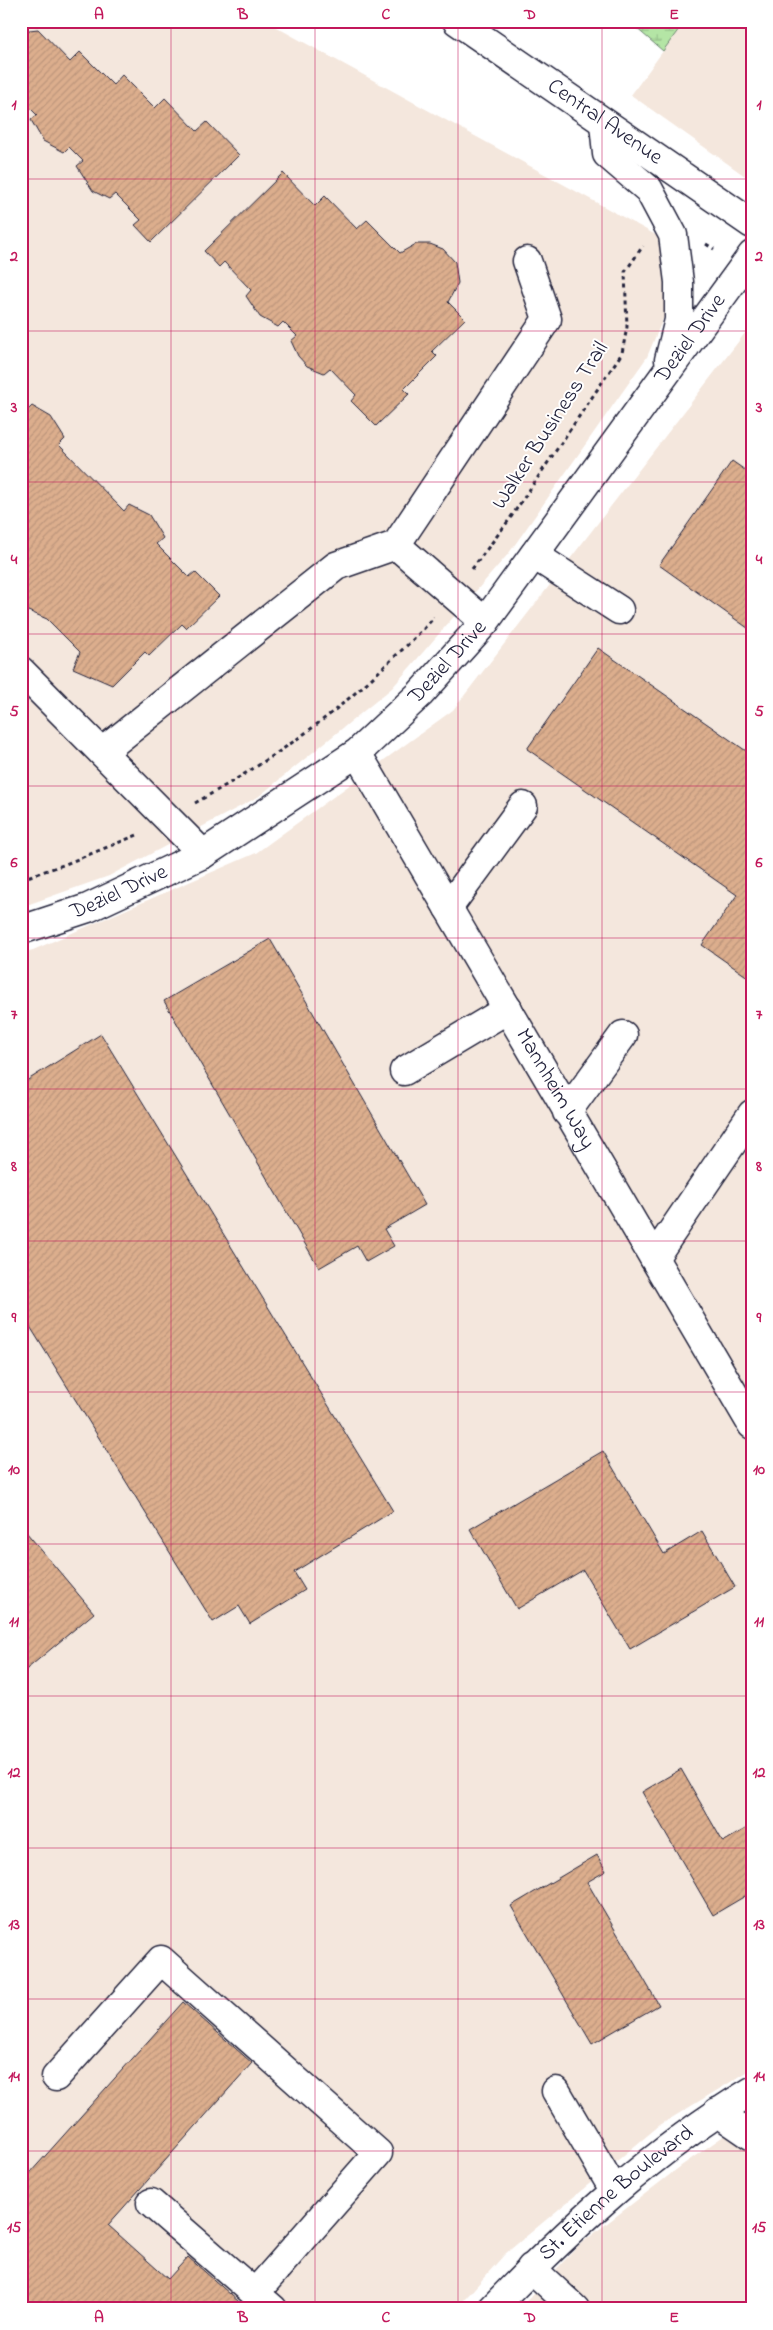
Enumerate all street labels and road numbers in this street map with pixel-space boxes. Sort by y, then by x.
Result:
street label: Central Avenue [540,71,669,174]
street label: Deziel Drive [647,287,735,391]
street label: Walker Business Trail [485,336,617,516]
street label: Deziel Drive [401,613,495,713]
street label: Deziel Drive [65,857,173,929]
street label: Mannheim Way [507,1023,603,1156]
street label: St. Etienne Boulevard [532,2118,701,2269]

